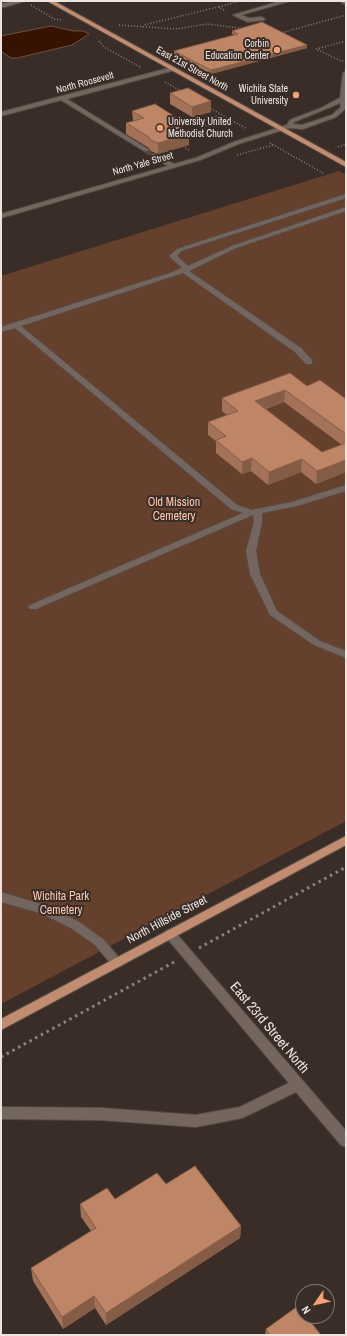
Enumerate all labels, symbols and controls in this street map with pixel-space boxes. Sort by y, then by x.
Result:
place label: Corbin Education Center [205,38,269,62]
street label: East 21st Street North [154,44,230,94]
marker: Corbin Education Center [272,45,282,55]
street label: North Roosevelt [55,70,115,96]
place label: Wichita State University [239,83,288,106]
marker: Wichita State University [291,90,301,100]
place label: University United Methodist Church [168,116,233,140]
marker: University United Methodist Church [155,123,165,133]
street label: North Yale Street [111,150,175,178]
park label: Old Mission Cemetery [148,496,200,524]
park label: Wichita Park Cemetery [33,890,89,918]
street label: North Hillside Street [125,893,209,947]
street label: East 23rd Street North [226,979,312,1077]
north arrow [295,1284,335,1324]
text: N [298,1304,314,1317]

